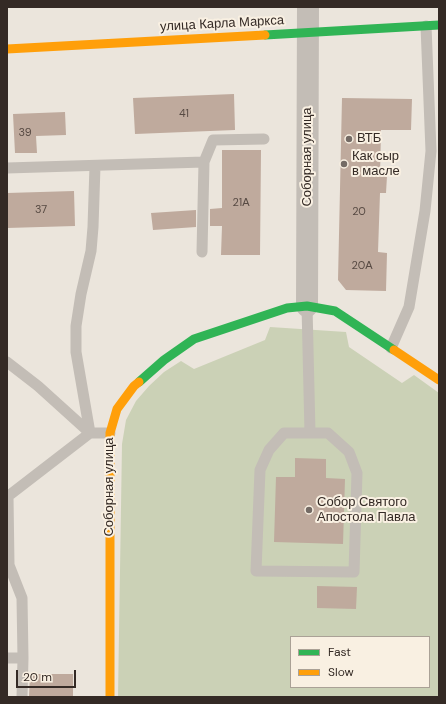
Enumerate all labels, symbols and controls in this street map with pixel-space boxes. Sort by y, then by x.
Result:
street label: улица Карла Маркса [160,13,284,35]
house number: 41 [179,107,189,121]
street label: Соборная улица [300,107,316,207]
house number: 39 [18,126,32,140]
place label: ВТБ [357,131,381,147]
marker: ВТБ [344,134,354,144]
place label: Как сыр в масле [352,149,400,180]
marker: Как сыр в масле [339,159,349,169]
house number: 21А [232,196,250,210]
house number: 37 [35,203,47,217]
house number: 20 [352,205,366,219]
house number: 20А [351,259,373,273]
street label: Соборная улица [102,437,118,537]
place label: Собор Святого Апостола Павла [317,495,415,526]
marker: Собор Святого Апостола Павла [304,505,314,515]
legend [290,636,430,688]
text: Fast [328,644,351,660]
scale bar [18,662,78,688]
text: Slow [328,664,354,680]
text: 20 m [23,669,52,685]

